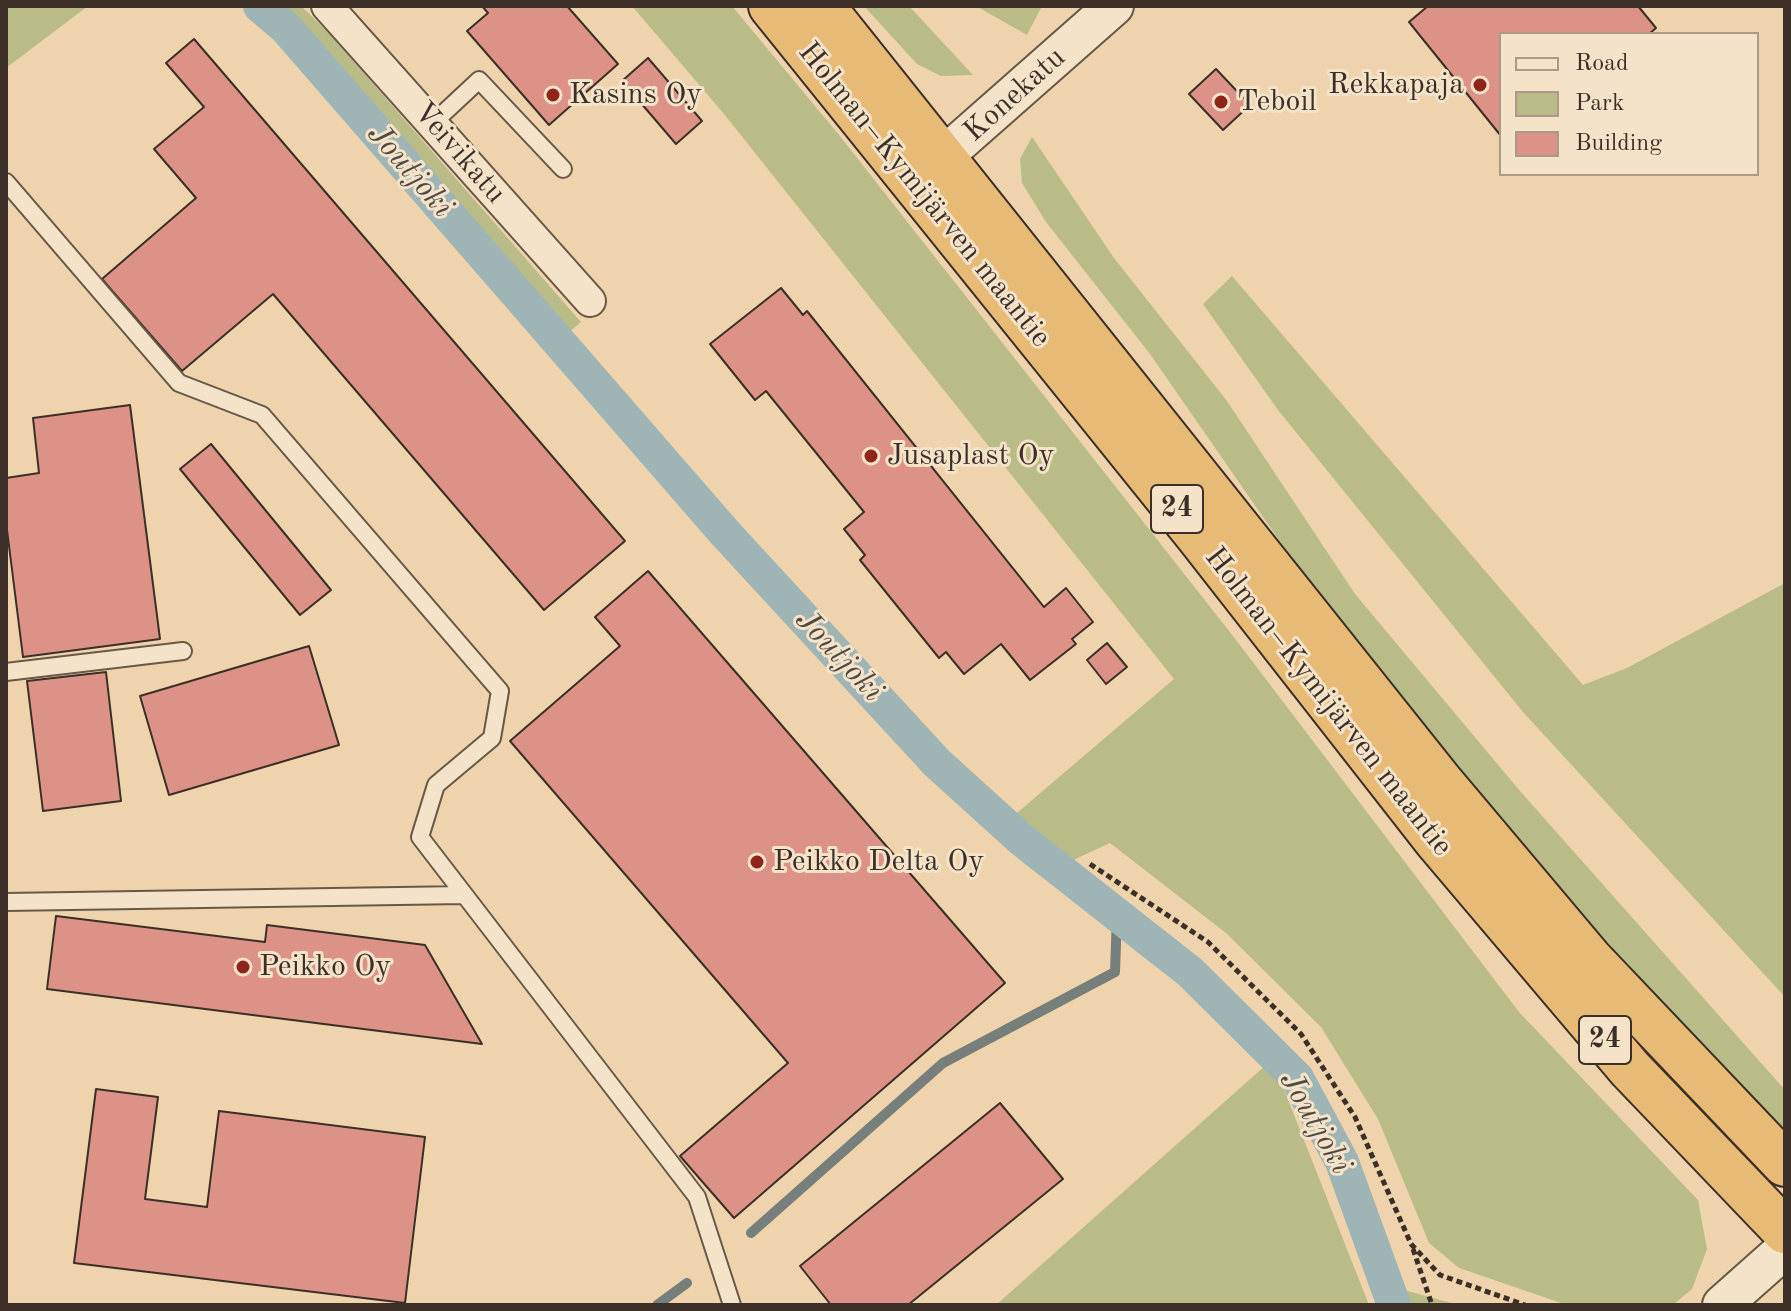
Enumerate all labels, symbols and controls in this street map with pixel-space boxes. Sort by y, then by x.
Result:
legend [1499,32,1759,176]
street label: Holman–Kymijärven maantie [790,35,1058,355]
street label: Konekatu [957,40,1073,150]
text: Road [1575,52,1628,76]
place label: Rekkapaja [1328,67,1464,103]
marker: Rekkapaja [1471,76,1489,94]
place label: Kasins Oy [569,77,702,113]
place label: Teboil [1237,84,1317,120]
marker: Kasins Oy [544,86,562,104]
text: Park [1575,92,1624,116]
marker: Teboil [1212,93,1230,111]
street label: Veivikatu [405,95,513,211]
water label: Joutjoki [359,116,461,226]
text: Building [1575,132,1662,156]
place label: Jusaplast Oy [887,438,1054,474]
marker: Jusaplast Oy [862,447,880,465]
road number: 24 [1151,485,1203,533]
street label: Holman–Kymijärven maantie [1196,540,1460,864]
water label: Joutjoki [787,602,891,710]
place label: Peikko Delta Oy [773,844,984,880]
marker: Peikko Delta Oy [748,853,766,871]
place label: Peikko Oy [259,949,391,985]
marker: Peikko Oy [234,958,252,976]
road number: 24 [1579,1016,1631,1064]
water label: Joutjoki [1270,1065,1360,1181]

